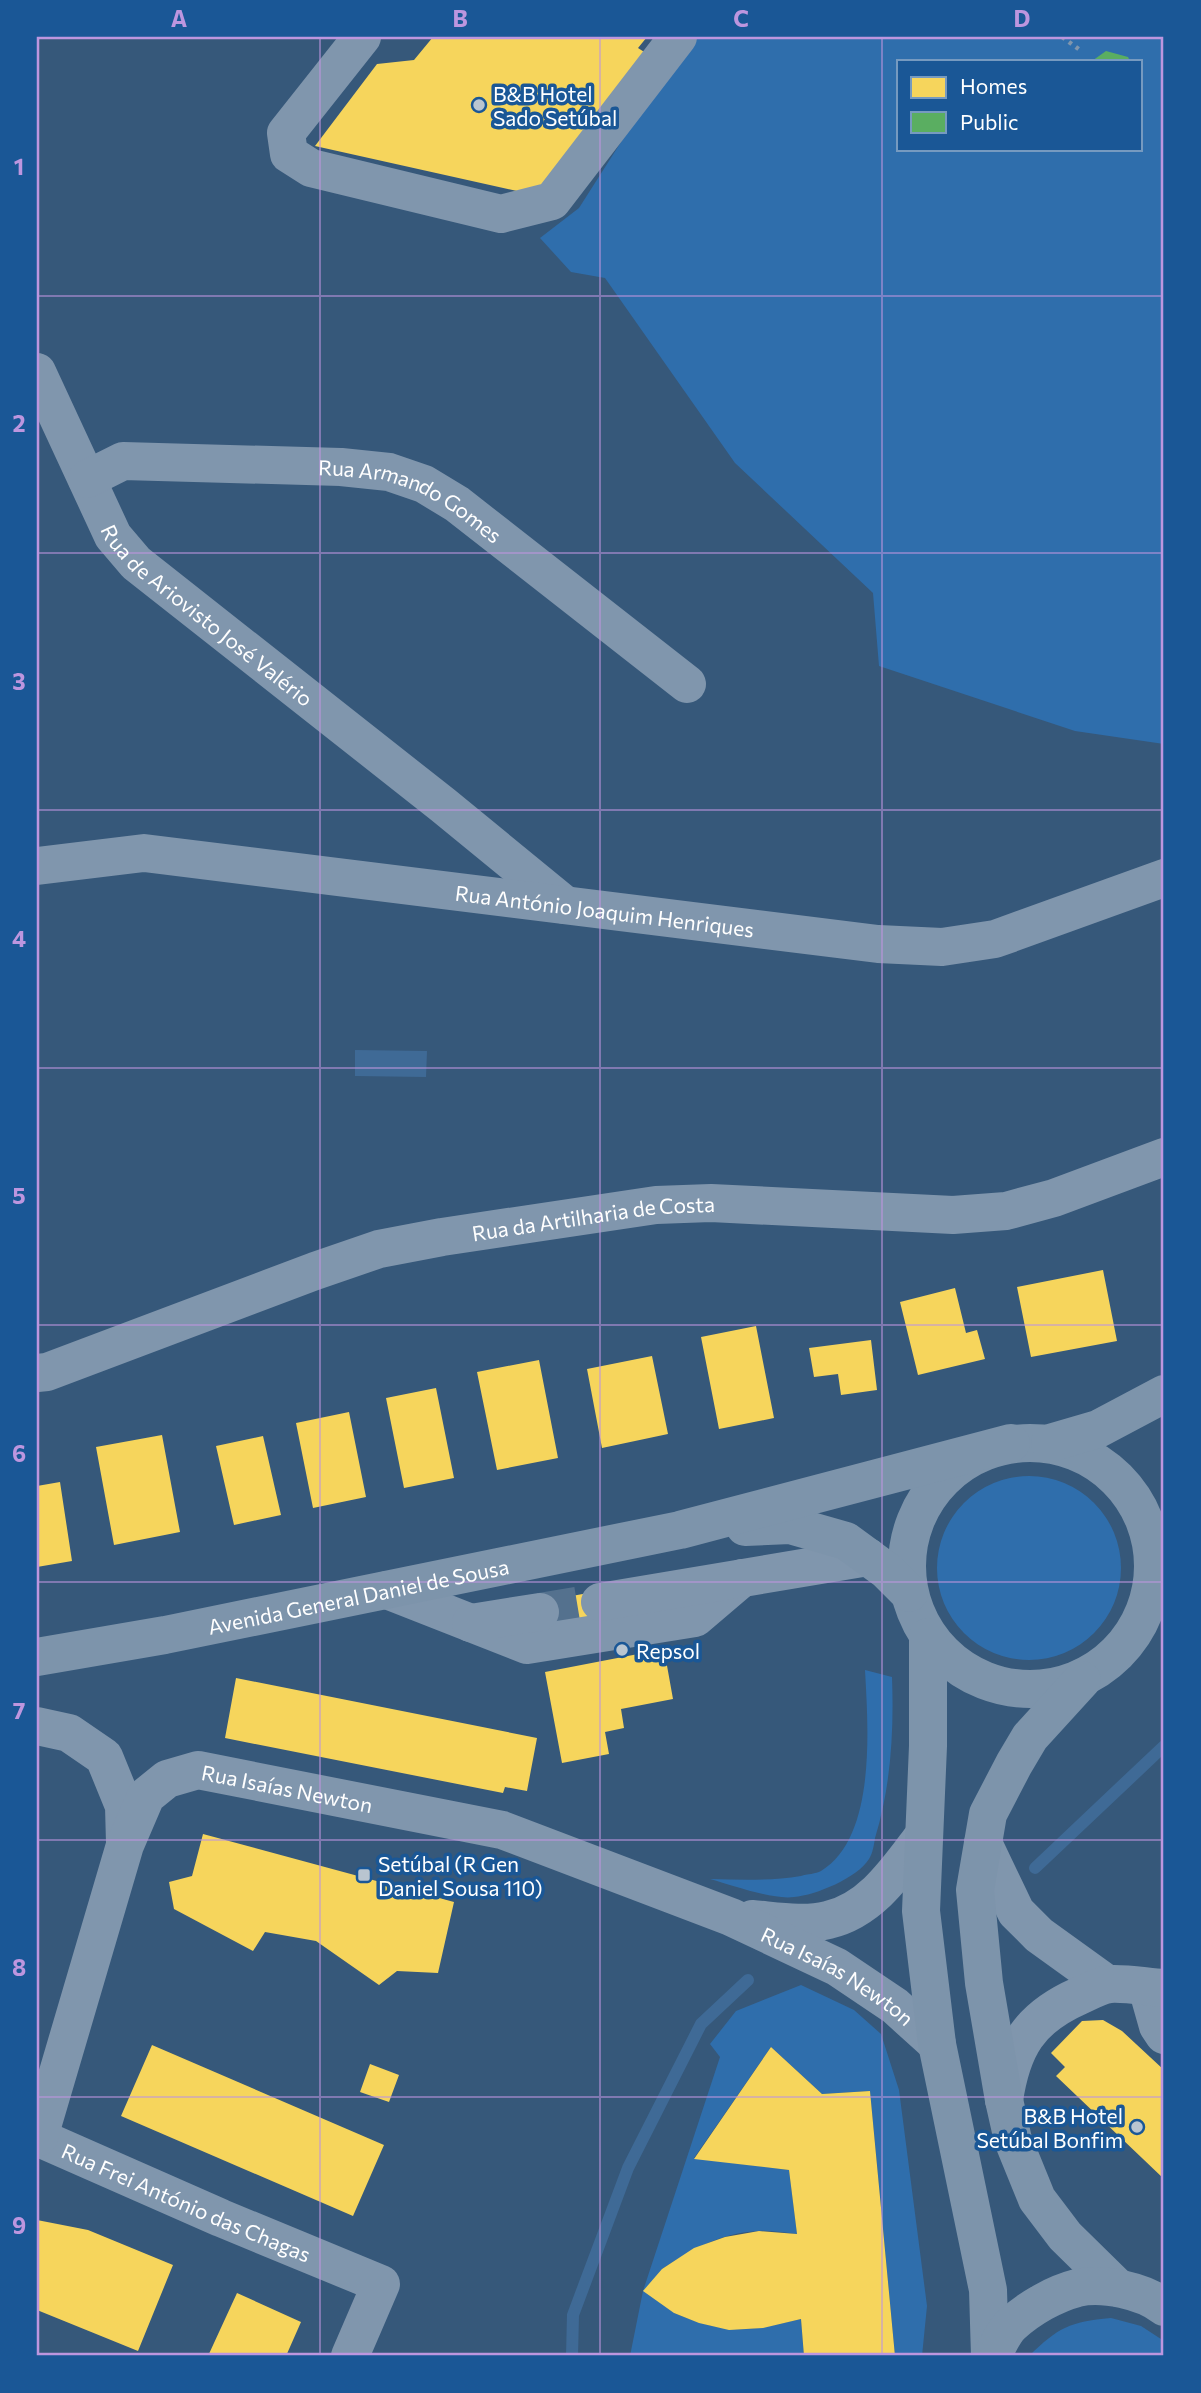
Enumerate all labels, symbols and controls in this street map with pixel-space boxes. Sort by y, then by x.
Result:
text: A [171,4,188,32]
text: B [452,4,468,32]
text: C [733,4,749,32]
text: D [1014,4,1031,32]
legend [897,60,1142,150]
text: Homes [960,73,1027,98]
place label: B&B Hotel Sado Setúbal [493,81,617,130]
marker: B&B Hotel Sado Setúbal [471,97,487,113]
text: Public [960,109,1018,134]
text: 1 [14,152,24,180]
text: 2 [12,409,26,437]
street label: Rua Armando Gomes [318,454,507,547]
street label: Rua de Ariovisto José Valério [97,520,318,711]
text: 3 [12,667,26,695]
street label: Rua António Joaquim Henriques [454,879,756,941]
text: 4 [12,924,26,952]
text: 5 [12,1181,26,1209]
street label: Rua da Artilharia de Costa [470,1190,715,1245]
text: 6 [12,1439,26,1467]
street label: Avenida General Daniel de Sousa [205,1553,511,1639]
place label: Repsol [636,1638,700,1663]
marker: Repsol [614,1642,630,1658]
text: 7 [13,1696,25,1724]
street label: Rua Isaías Newton [200,1759,375,1817]
place label: Setúbal (R Gen Daniel Sousa 110) [378,1851,543,1900]
marker: Setúbal (R Gen Daniel Sousa 110) [356,1867,372,1883]
street label: Rua Isaías Newton [758,1921,920,2030]
text: 8 [12,1953,26,1981]
place label: B&B Hotel Setúbal Bonfim [977,2103,1123,2152]
marker: B&B Hotel Setúbal Bonfim [1129,2119,1145,2135]
street label: Rua Frei António das Chagas [58,2137,315,2266]
text: 9 [12,2211,26,2239]

